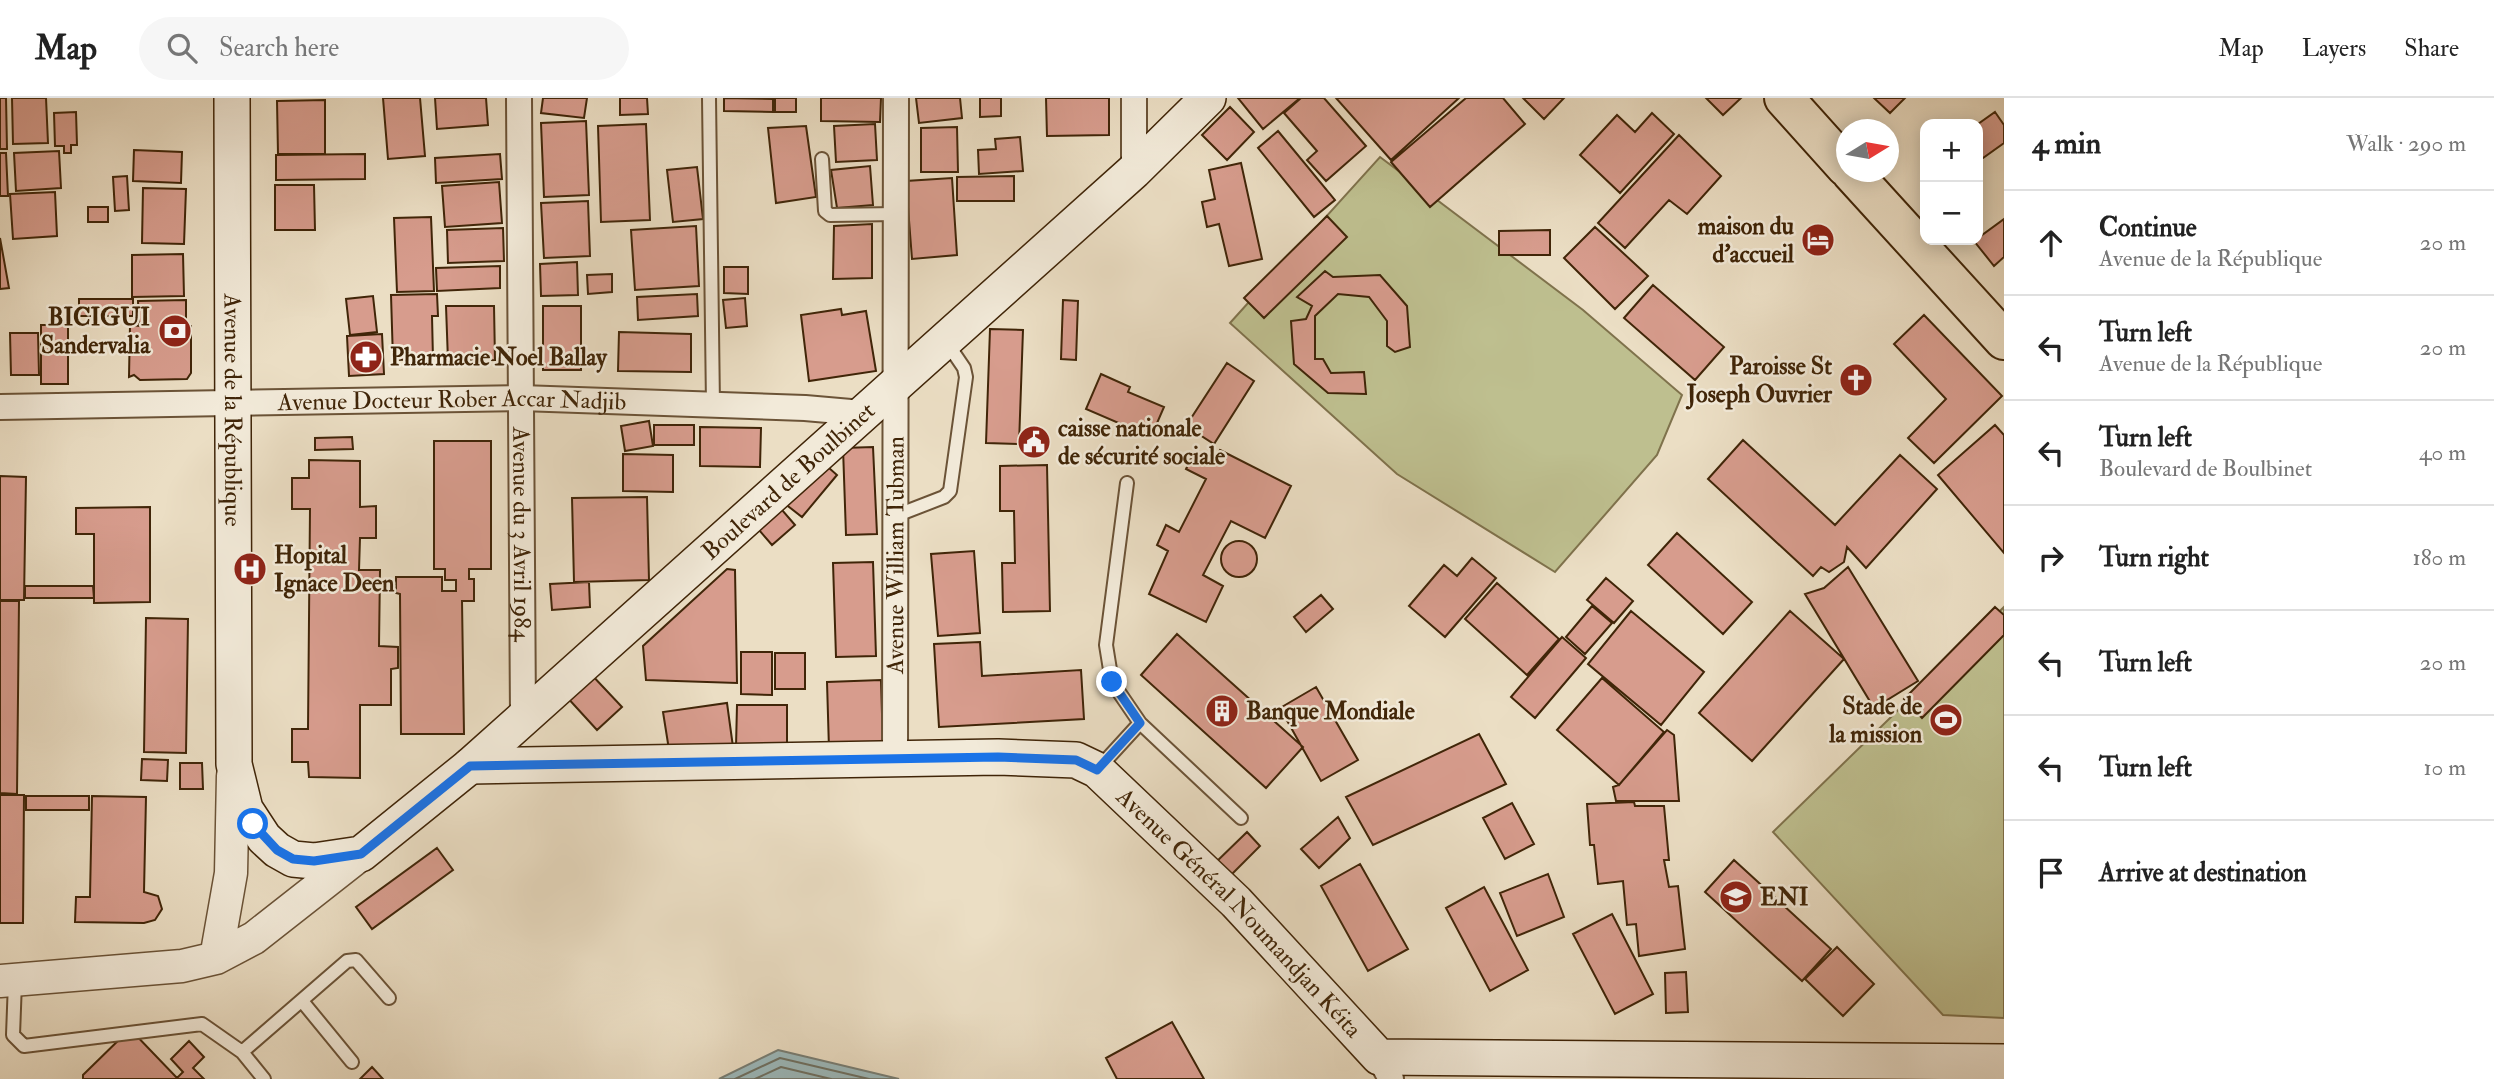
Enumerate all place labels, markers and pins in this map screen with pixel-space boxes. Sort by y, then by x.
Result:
place label: maison du d’accueil [1698,211,1795,270]
hotel icon: maison du d’accueil [1799,221,1837,259]
place label: BICIGUI Sandervalia [41,302,151,361]
bank icon: BICIGUI Sandervalia [156,312,194,350]
pharmacy icon: Pharmacie Noel Ballay [347,338,385,376]
place label: Pharmacie Noel Ballay [390,342,608,373]
place label: Paroisse St Joseph Ouvrier [1686,351,1833,410]
church icon: Paroisse St Joseph Ouvrier [1837,361,1875,399]
place label: caisse nationale de sécurité sociale [1058,413,1225,472]
public building icon: caisse nationale de sécurité sociale [1015,423,1053,461]
place label: Hopital Ignace Deen [274,540,395,599]
hospital icon: Hopital Ignace Deen [231,550,269,588]
place label: Stade de la mission [1828,691,1923,750]
building icon: Banque Mondiale [1203,692,1241,730]
place label: Banque Mondiale [1246,696,1415,727]
sports icon: Stade de la mission [1927,701,1965,739]
school or university icon: ENI [1717,878,1755,916]
place label: ENI [1760,882,1809,913]

